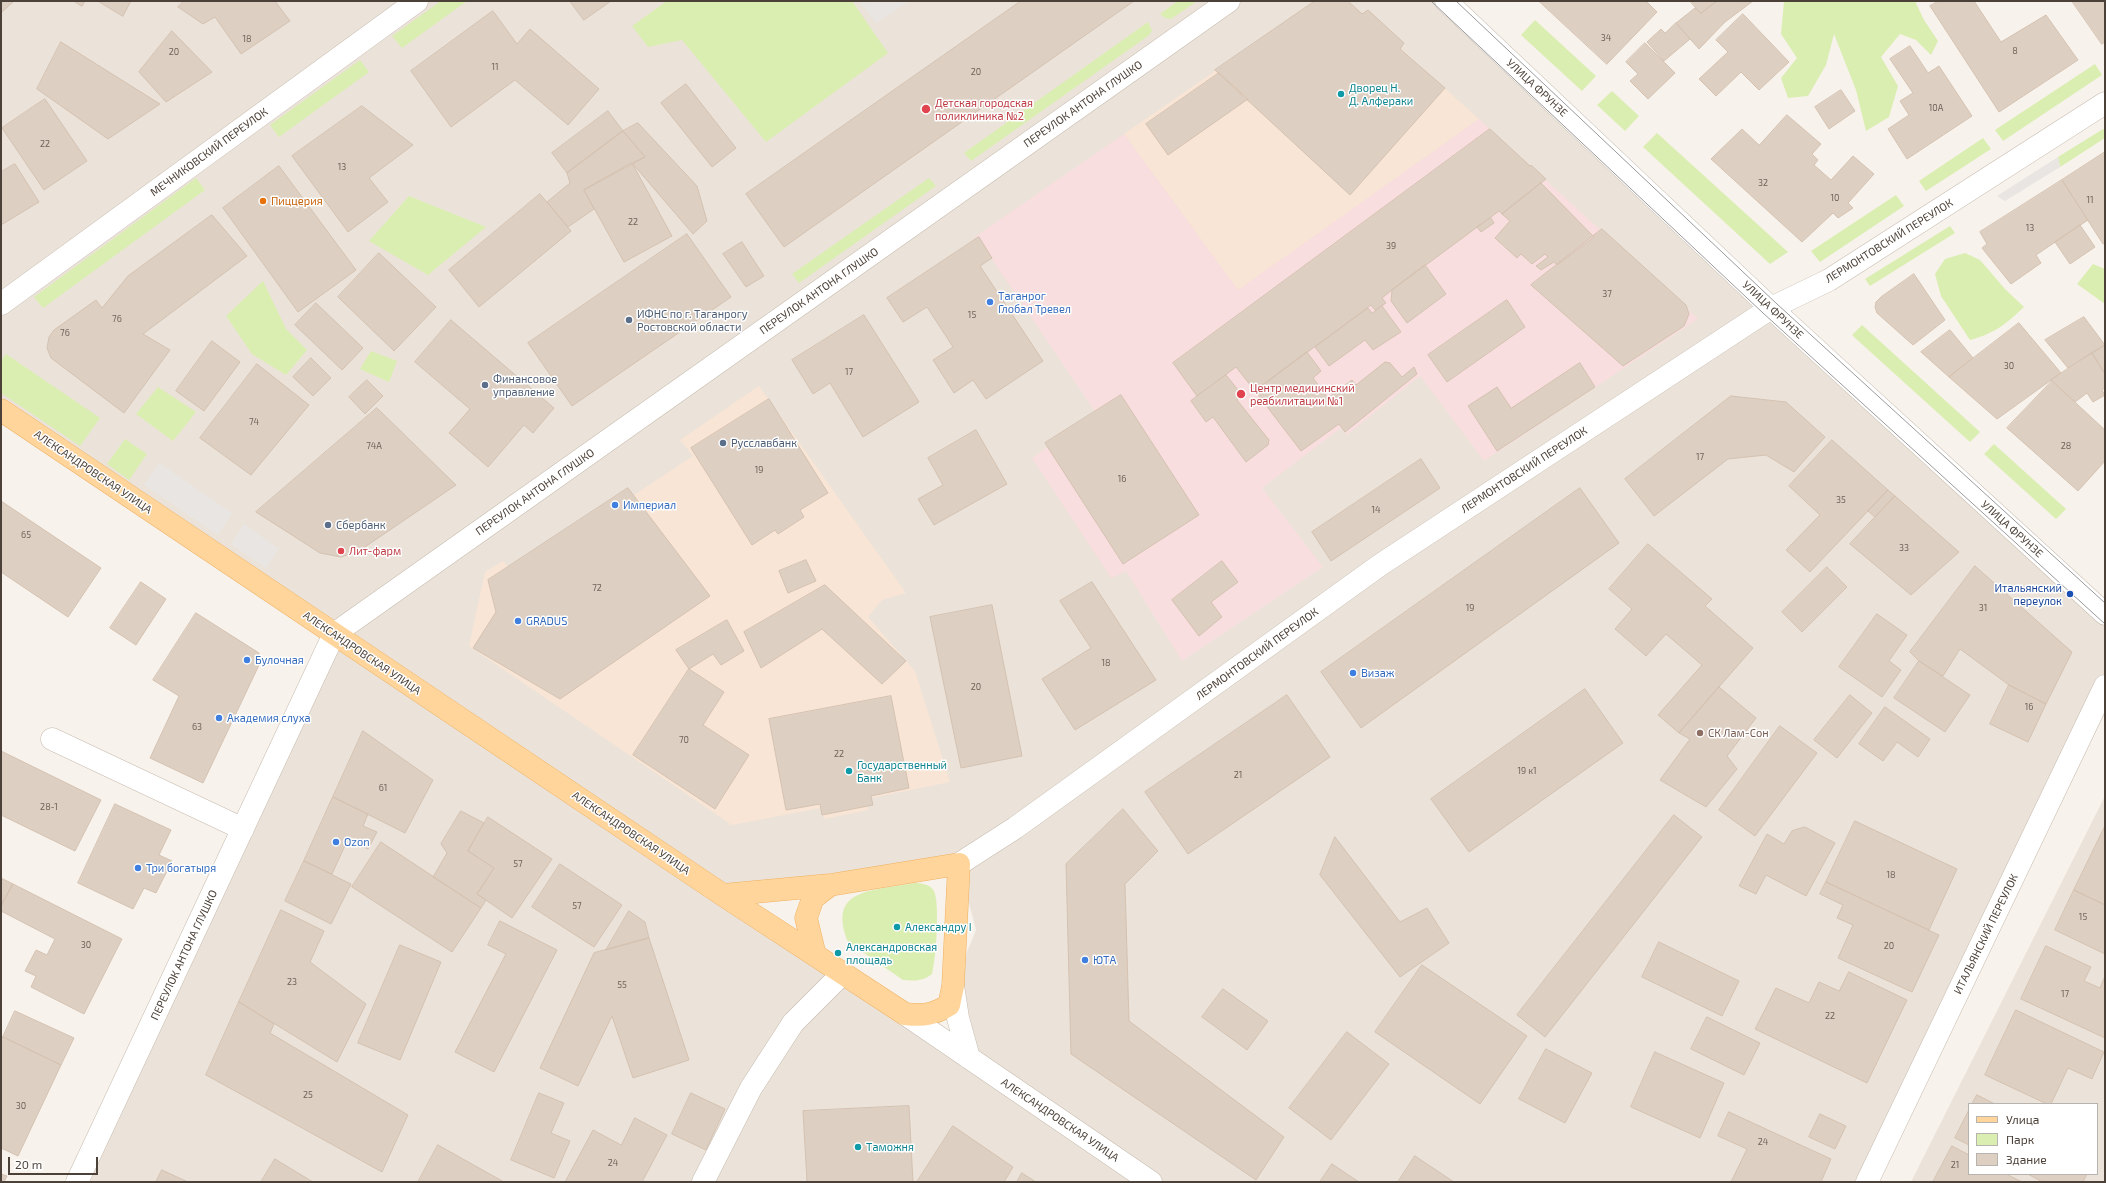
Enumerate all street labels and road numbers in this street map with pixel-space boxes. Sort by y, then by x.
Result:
street label: УЛИЦА ФРУНЗЕ [1504,56,1570,120]
street label: ПЕРЕУЛОК АНТОНА ГЛУШКО [1021,58,1145,150]
street label: МЕЧНИКОВСКИЙ ПЕРЕУЛОК [148,105,270,199]
street label: ЛЕРМОНТОВСКИЙ ПЕРЕУЛОК [1823,196,1955,286]
street label: ПЕРЕУЛОК АНТОНА ГЛУШКО [757,245,881,337]
street label: УЛИЦА ФРУНЗЕ [1740,278,1806,342]
street label: ЛЕРМОНТОВСКИЙ ПЕРЕУЛОК [1458,424,1590,516]
street label: АЛЕКСАНДРОВСКАЯ УЛИЦА [32,428,154,516]
street label: ПЕРЕУЛОК АНТОНА ГЛУШКО [473,446,597,538]
street label: УЛИЦА ФРУНЗЕ [1978,498,2046,560]
street label: ЛЕРМОНТОВСКИЙ ПЕРЕУЛОК [1193,605,1321,703]
street label: АЛЕКСАНДРОВСКАЯ УЛИЦА [301,609,423,697]
street label: АЛЕКСАНДРОВСКАЯ УЛИЦА [570,789,692,877]
street label: ИТАЛЬЯНСКИЙ ПЕРЕУЛОК [1951,872,2021,996]
street label: ПЕРЕУЛОК АНТОНА ГЛУШКО [148,888,220,1022]
street label: АЛЕКСАНДРОВСКАЯ УЛИЦА [999,1076,1121,1164]

